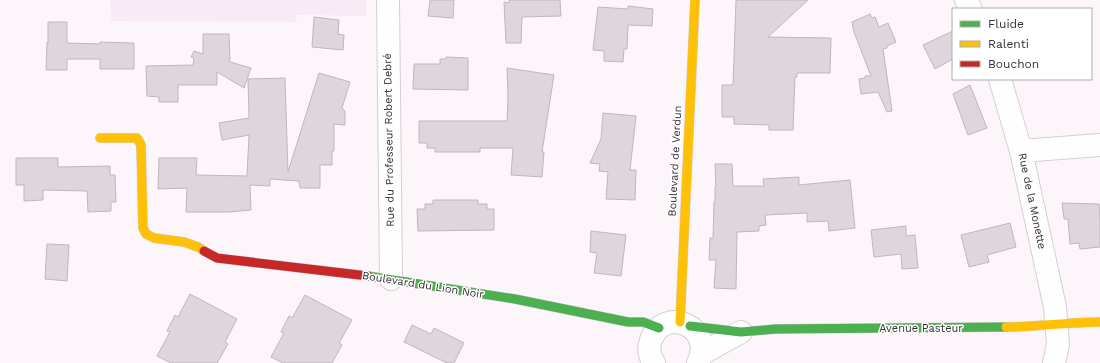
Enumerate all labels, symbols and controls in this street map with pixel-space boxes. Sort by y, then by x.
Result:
legend [952,8,1092,80]
text: Fluide [988,17,1024,31]
text: Ralenti [988,37,1029,51]
street label: Rue du Professeur Robert Debré [381,53,397,227]
text: Bouchon [988,57,1039,71]
street label: Boulevard de Verdun [666,105,684,217]
street label: Rue de la Monette [1015,152,1049,250]
street label: Boulevard du Lion Noir [361,269,485,301]
street label: Avenue Pasteur [879,322,963,335]

